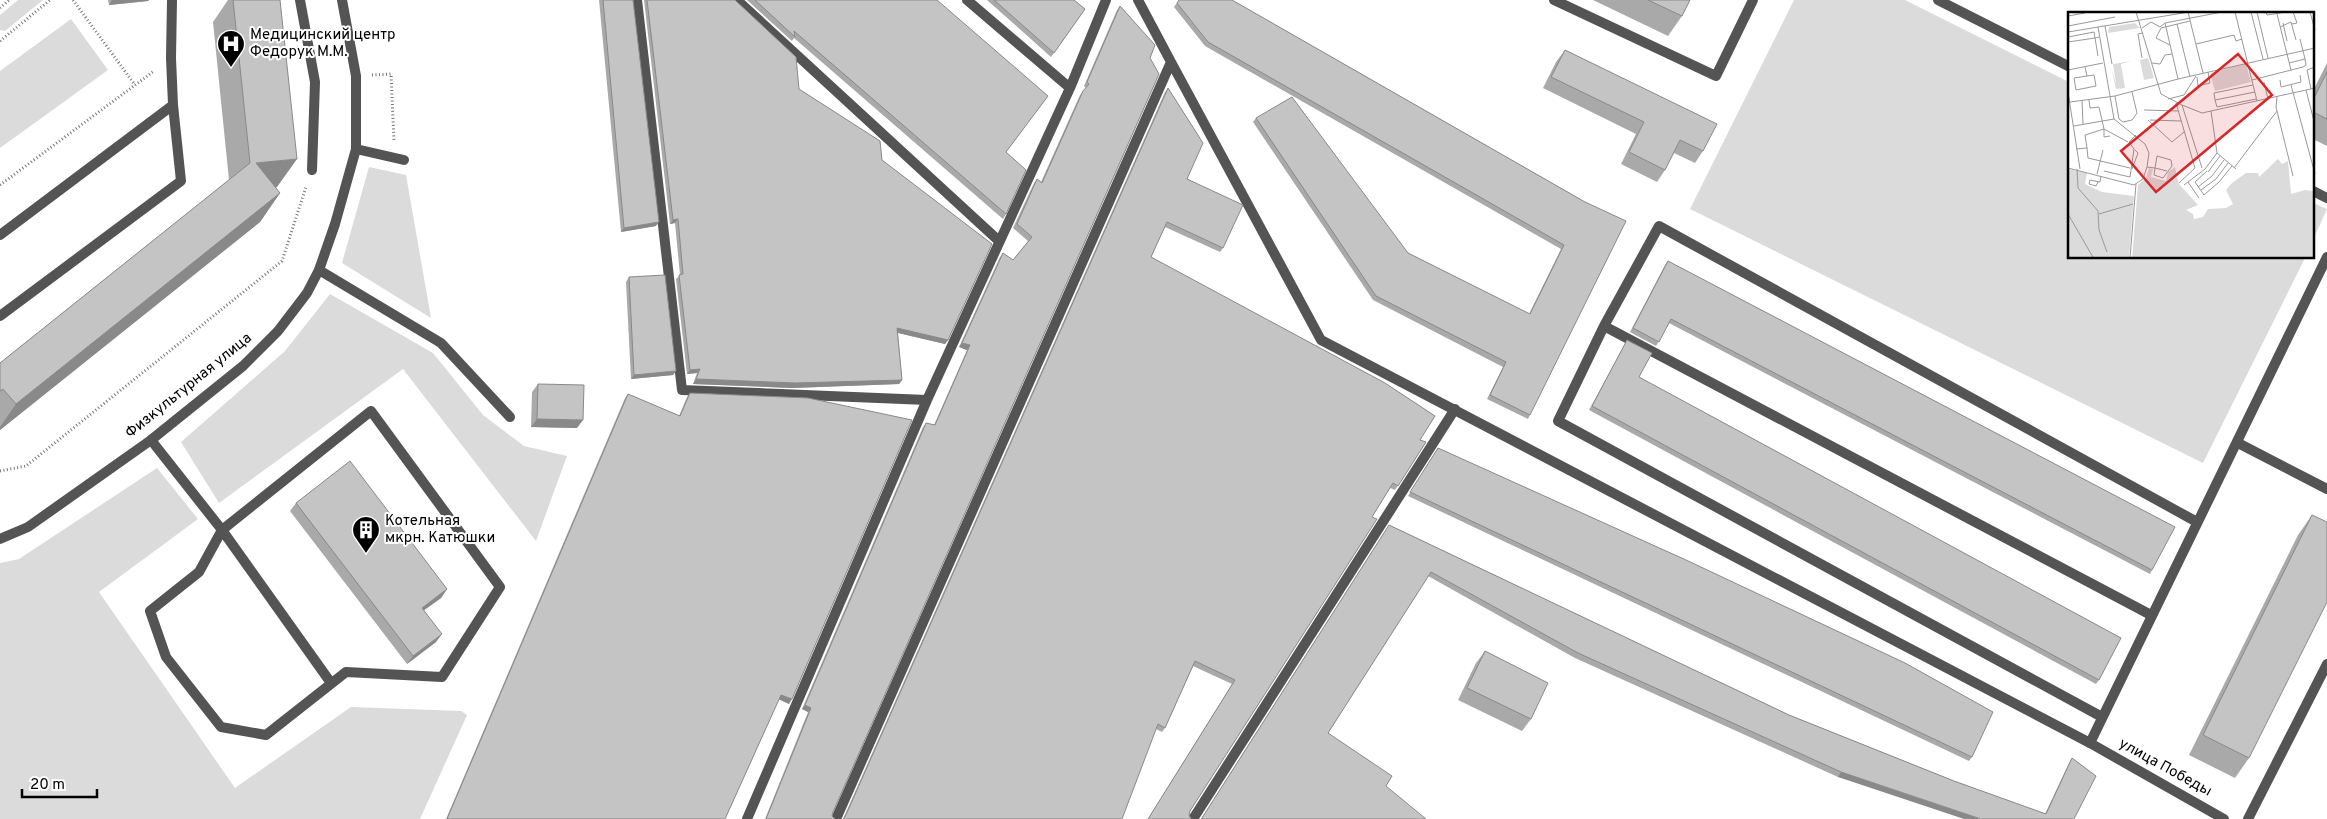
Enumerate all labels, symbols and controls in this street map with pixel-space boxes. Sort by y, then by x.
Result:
inset map [2068,12,2314,259]
place label: Медицинский центр Федорук М.М. [250,26,396,62]
hospital icon: Медицинский центр Федорук М.М. [216,29,246,68]
street label: Физкультурная улица [122,329,256,443]
place label: Котельная мкрн. Катюшки [385,512,495,548]
building icon: Котельная мкрн. Катюшки [351,515,381,554]
street label: улица Победы [2115,735,2215,801]
scale bar [22,766,98,798]
text: 20 m [30,776,65,795]

